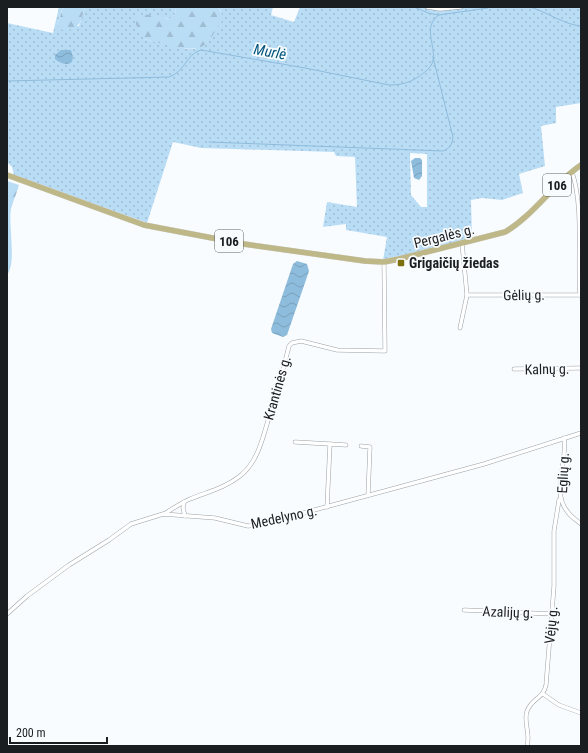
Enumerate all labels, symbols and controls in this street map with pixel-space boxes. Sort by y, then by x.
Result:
water label: Murlė [252,40,288,64]
road number: 106 [543,174,571,196]
street label: Pergalės g. [412,221,476,251]
road number: 106 [215,230,243,252]
place label: Grigaičių žiedas [409,255,499,271]
marker: Grigaičių žiedas [396,258,406,268]
street label: Gėlių g. [503,287,545,303]
street label: Krantinės g. [260,354,294,422]
street label: Kalnų g. [524,361,570,377]
street label: Eglių g. [554,452,572,494]
street label: Medelyno g. [249,502,319,532]
street label: Azalijų g. [482,603,534,621]
street label: Vėjų g. [541,605,561,645]
scale bar [10,719,107,745]
text: 200 m [16,726,46,740]

